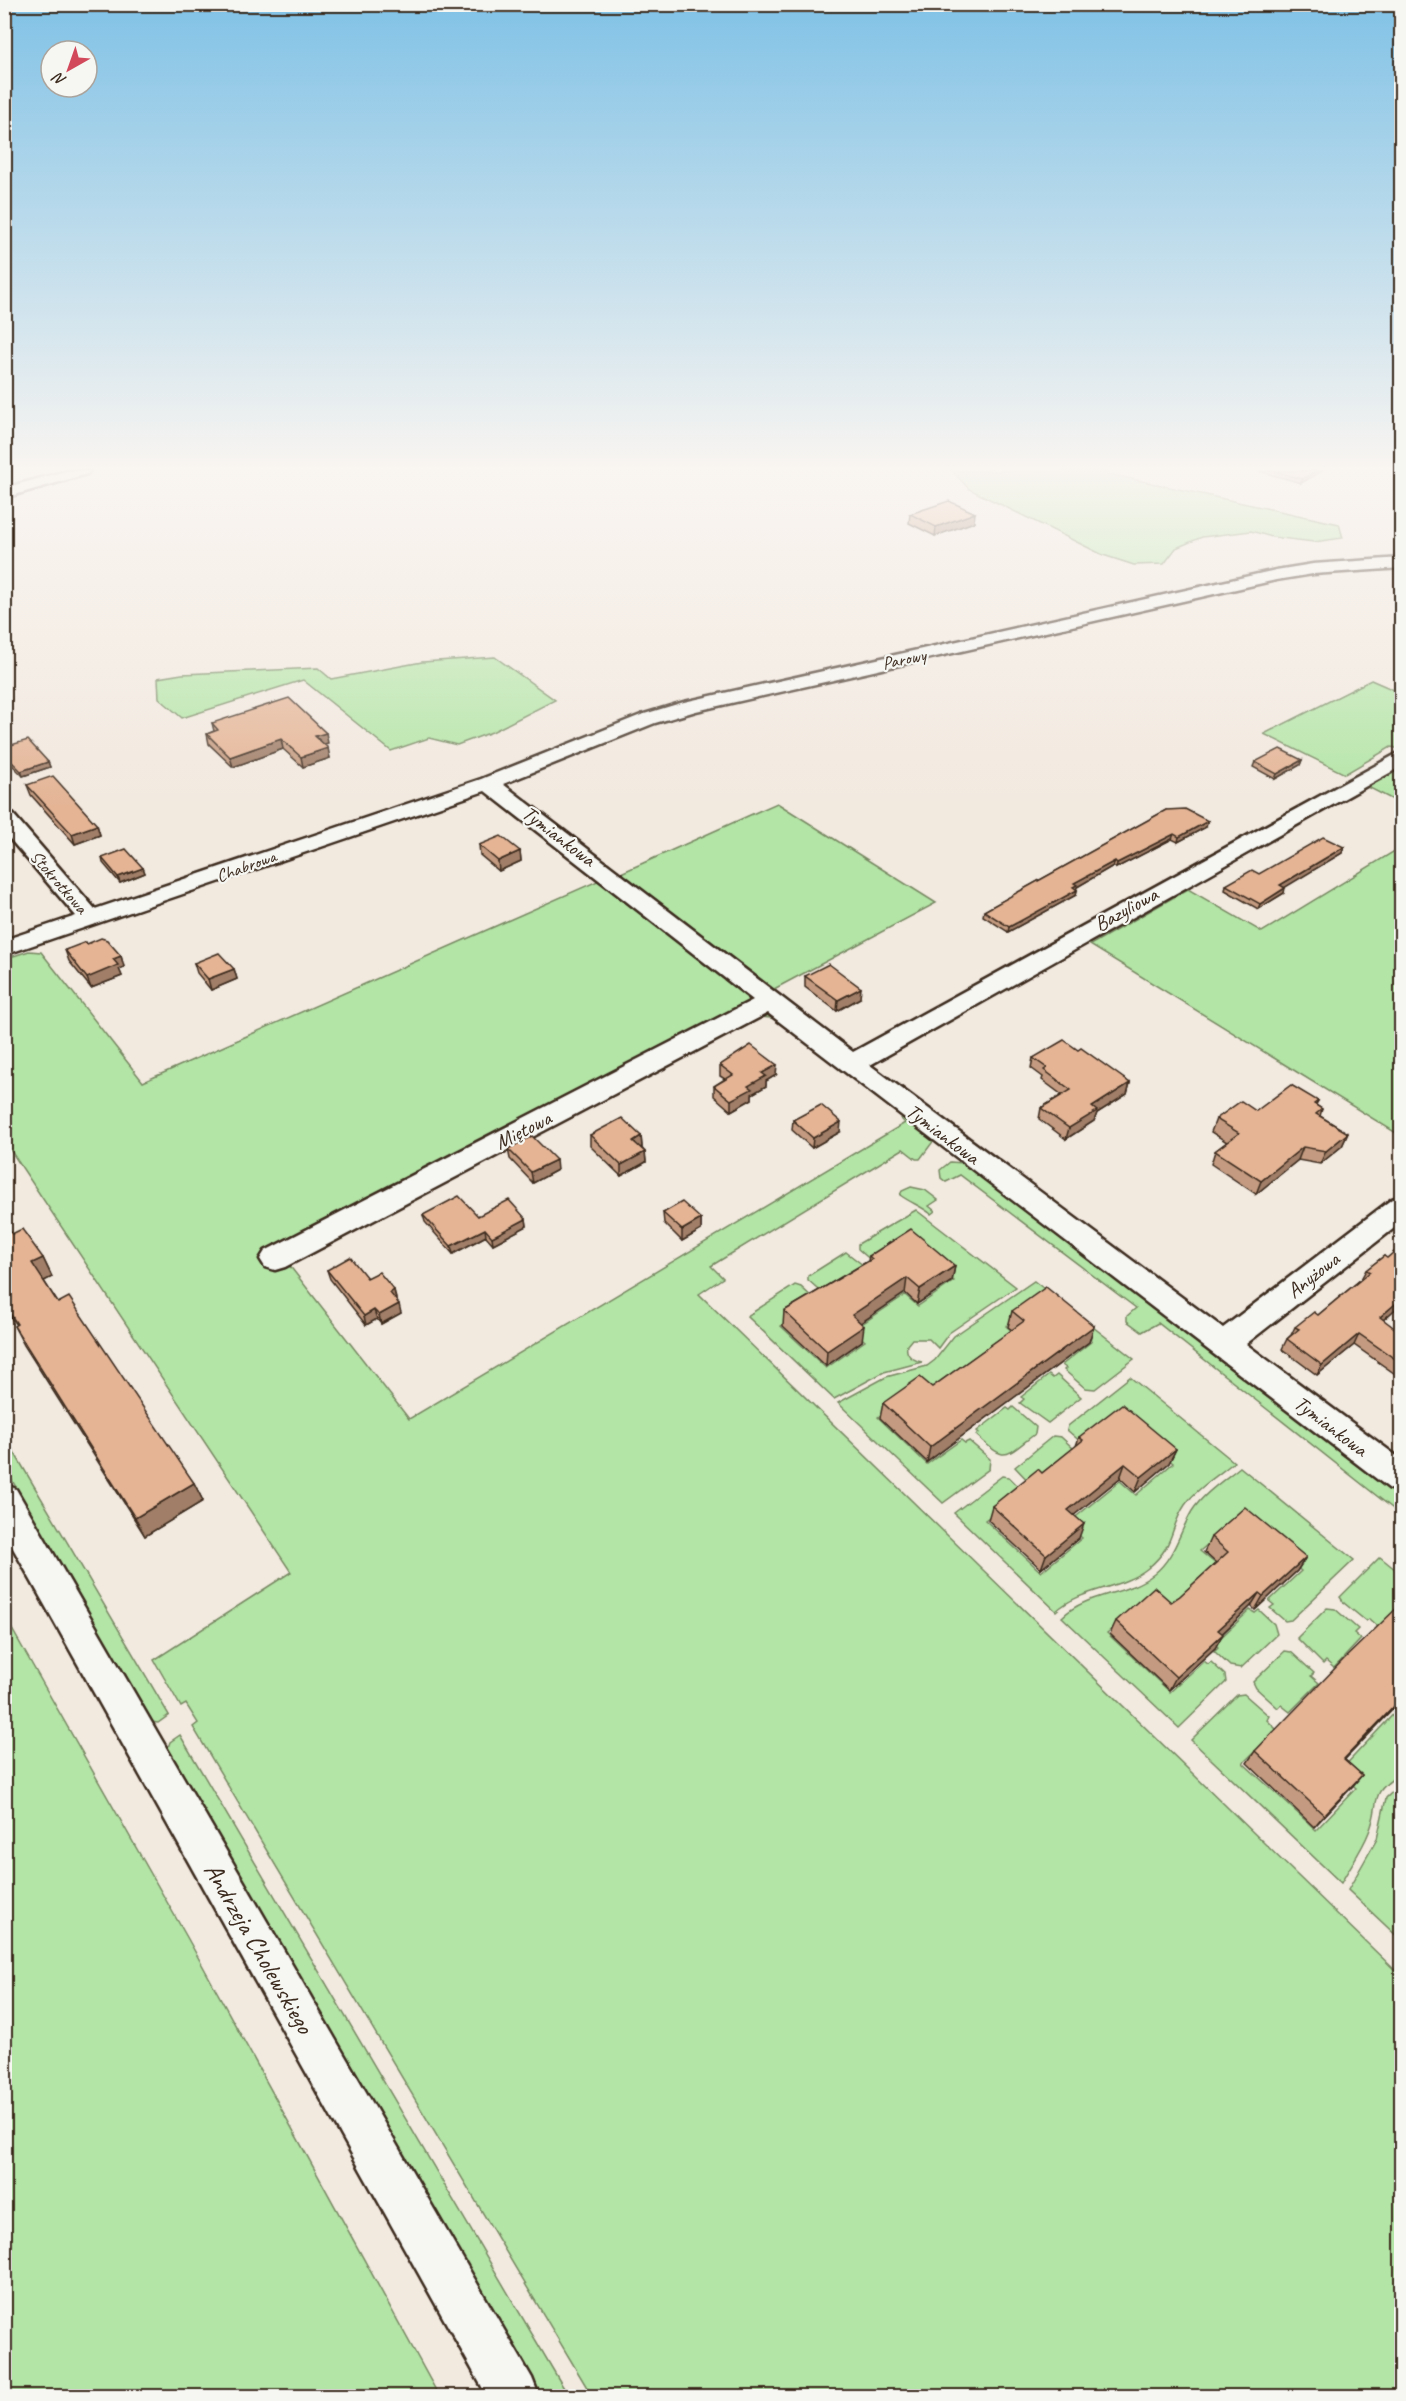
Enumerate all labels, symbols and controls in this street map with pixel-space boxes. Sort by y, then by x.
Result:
north arrow [39,39,99,99]
text: N [47,67,70,91]
street label: Parowy [880,643,930,674]
street label: Tymiankowa [517,800,602,873]
street label: Chabrowa [213,844,280,887]
street label: Stokrotkowa [25,846,93,919]
street label: Bazyliowa [1090,880,1164,937]
street label: Tymiankowa [901,1098,986,1171]
street label: Miętowa [490,1104,557,1155]
street label: Anyżowa [1281,1245,1346,1304]
street label: Tymiankowa [1289,1390,1374,1463]
street label: Andrzeja Cholewskiego [197,1856,322,2041]

